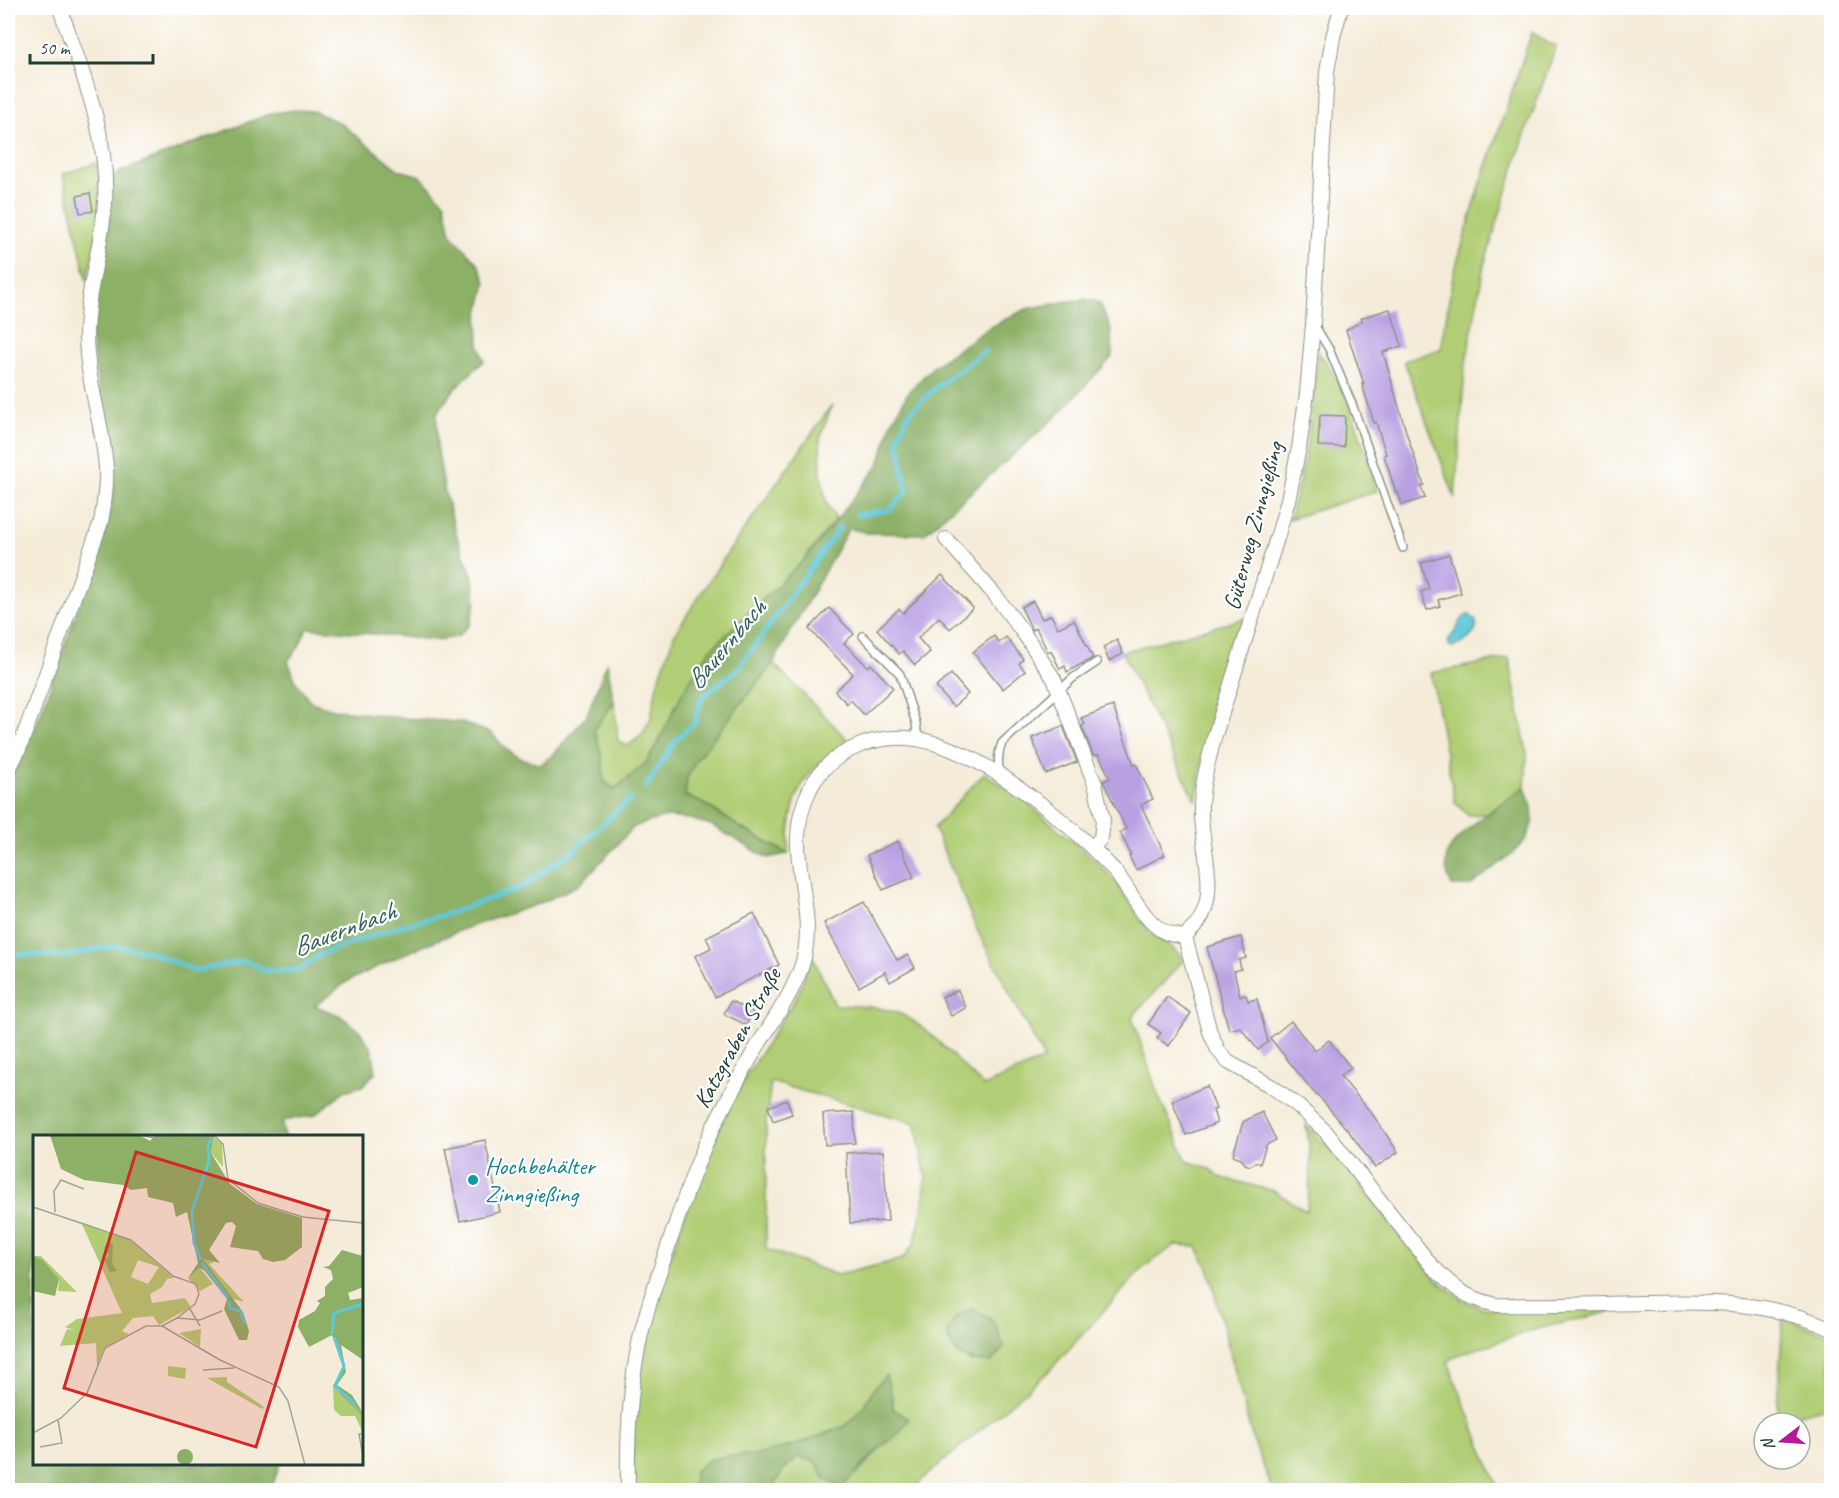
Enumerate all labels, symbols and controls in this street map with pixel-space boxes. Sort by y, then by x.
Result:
scale bar [30,27,153,65]
text: 50 m [39,37,72,59]
street label: Güterweg Zinngießing [1216,436,1290,613]
water label: Bauernbach [679,590,775,696]
water label: Bauernbach [288,894,402,964]
street label: Katzgraben Straße [686,961,789,1113]
inset map [33,1135,363,1465]
place label: Hochbehälter Zinngießing [485,1151,597,1209]
marker: Hochbehälter Zinngießing [466,1173,480,1187]
north arrow [1752,1411,1812,1471]
text: N [1757,1434,1780,1453]

